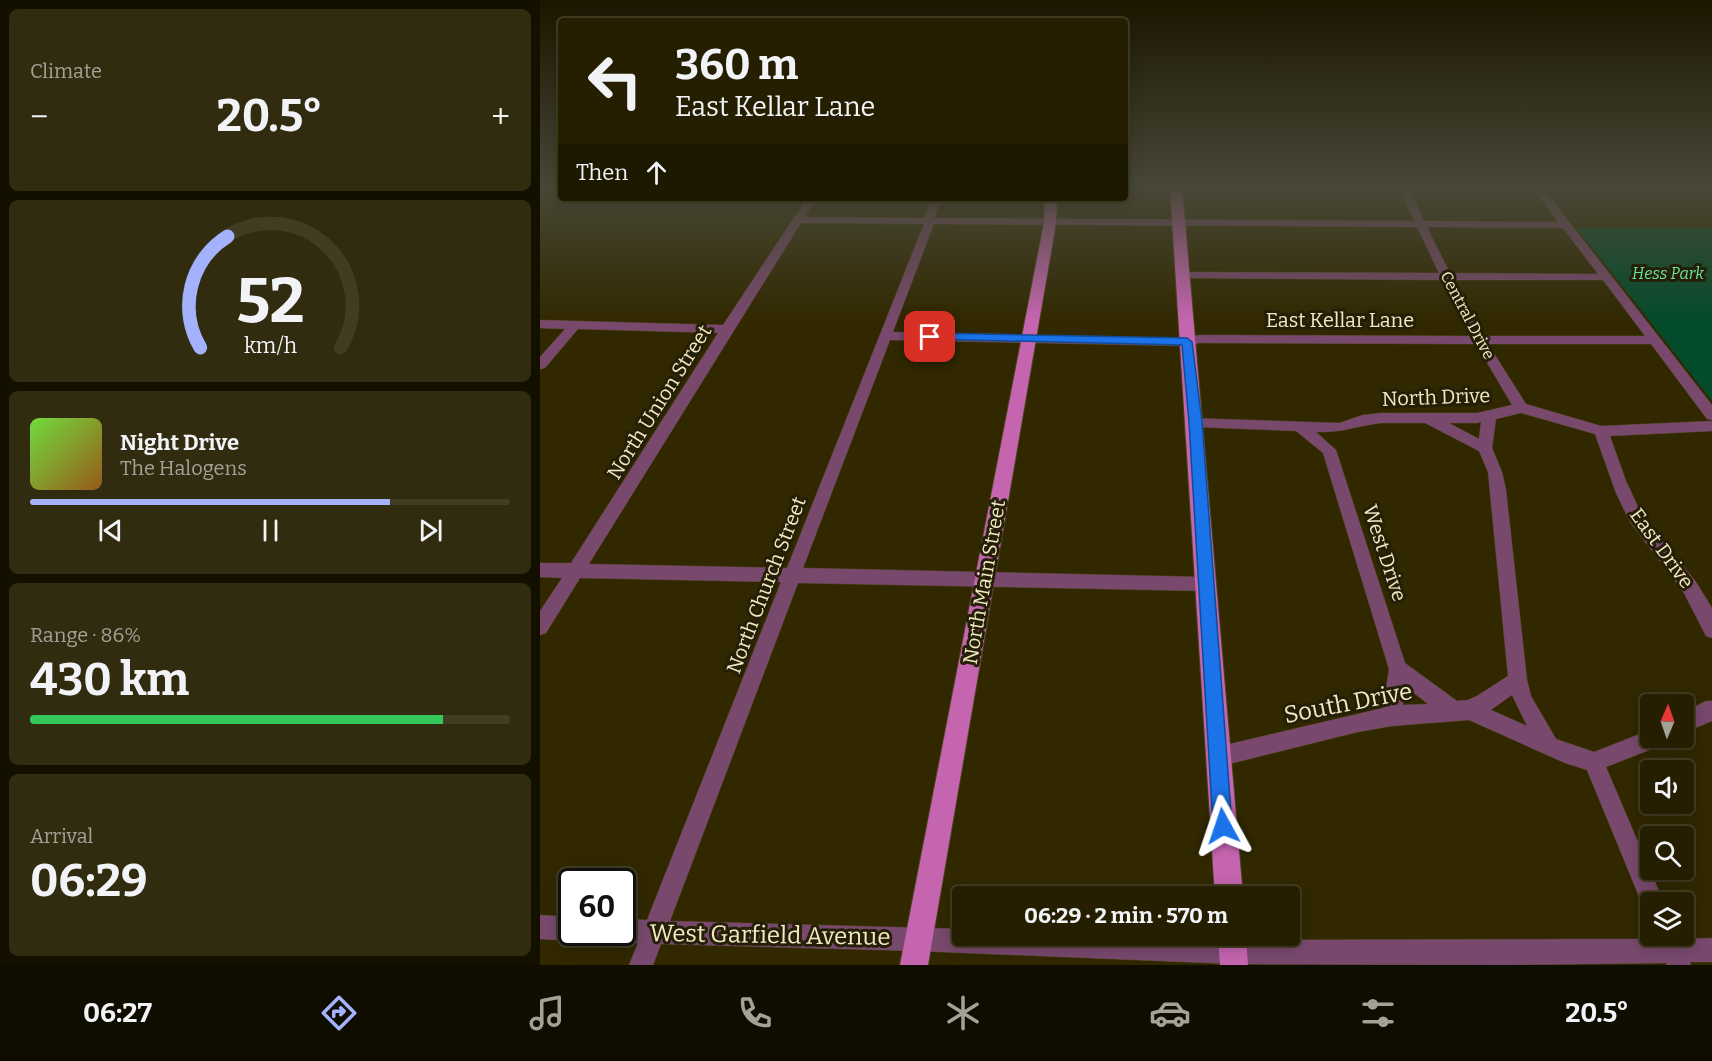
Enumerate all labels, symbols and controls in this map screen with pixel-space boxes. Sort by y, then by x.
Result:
text: 360 m [675,40,798,90]
icon: left [576,42,654,120]
text: Climate [30,59,102,83]
text: 20.5° [217,89,323,143]
text: East Kellar Lane [675,91,875,123]
text: − [30,97,48,137]
text: + [491,97,510,137]
icon: ahead [640,156,673,189]
text: Then [576,159,628,186]
text: 52 [236,264,304,339]
park label: Hess Park [1632,264,1704,283]
street label: Central Drive [1436,268,1499,363]
street label: East Kellar Lane [1266,308,1414,332]
pin [904,311,955,362]
street label: North Union Street [602,320,716,484]
icon: arrive [913,320,946,353]
text: km/h [243,334,297,360]
street label: North Drive [1381,383,1491,411]
text: Night Drive [120,429,239,456]
text: The Halogens [120,456,247,480]
street label: North Church Street [721,493,811,677]
street label: North Main Street [958,498,1010,666]
street label: West Drive [1358,502,1412,604]
street label: East Drive [1625,503,1699,593]
icon: previous [94,514,127,547]
icon: pause [254,514,287,547]
icon: next [414,514,447,547]
text: Range · 86% [30,623,141,647]
text: 430 km [30,653,189,707]
street label: South Drive [1281,677,1415,729]
north arrow [1640,694,1694,748]
map controls [1640,694,1694,946]
button: sound [1640,760,1694,814]
position arrow [1191,794,1255,858]
text: Arrival [30,824,93,848]
button: search [1640,826,1694,880]
text: 06:29 [30,854,148,908]
speed limit sign: 60 [558,868,636,946]
button: layers [1640,892,1694,946]
text: 06:29 · 2 min · 570 m [1024,902,1228,929]
street label: West Garfield Avenue [649,919,891,951]
icon: directions [318,992,360,1034]
icon: music [526,992,568,1034]
icon: phone [734,992,776,1034]
icon: climate [942,992,984,1034]
icon: car [1149,992,1191,1034]
icon: filters [1357,992,1399,1034]
text: 06:27 [83,997,152,1029]
text: 20.5° [1565,997,1629,1029]

